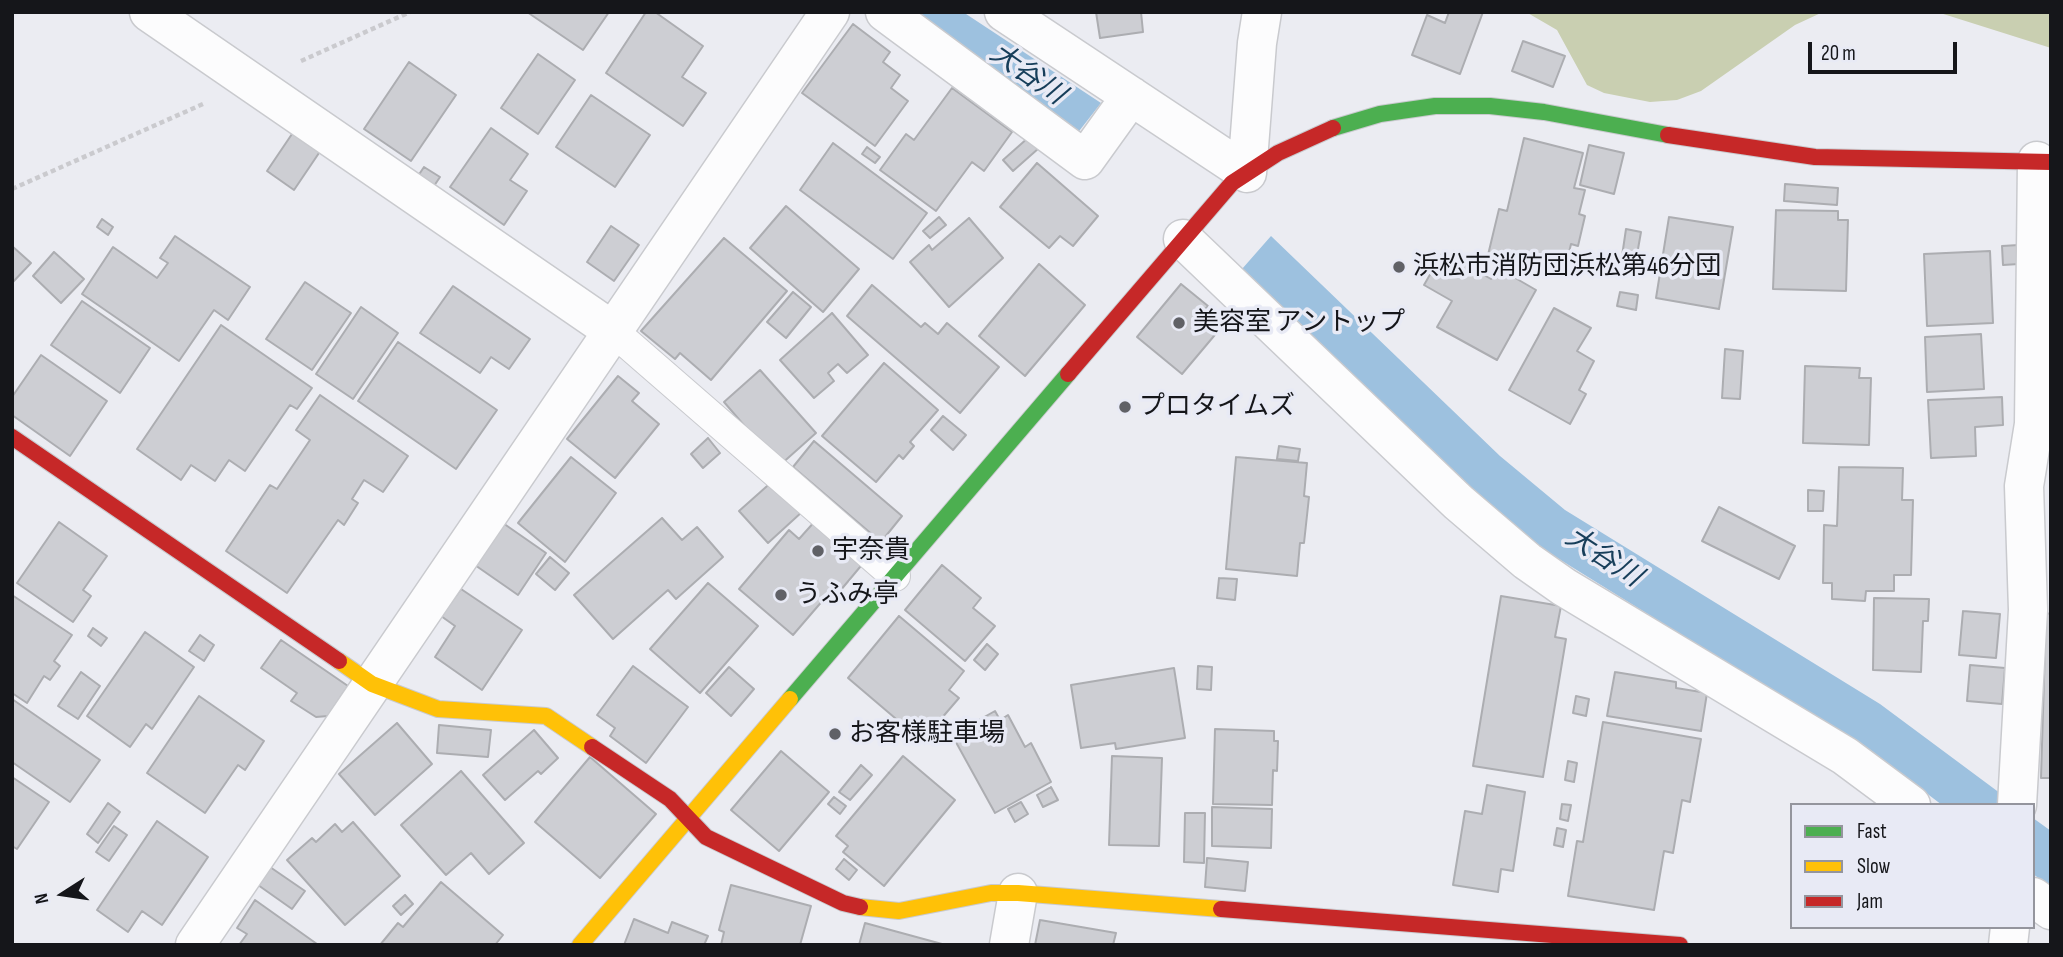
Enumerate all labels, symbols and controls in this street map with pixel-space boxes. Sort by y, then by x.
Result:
scale bar [1811,28,1960,72]
water label: 大谷川 [983,37,1071,113]
text: 20 m [1821,41,1856,66]
place label: 浜松市消防団浜松第46分団 [1413,251,1721,283]
marker: 浜松市消防団浜松第46分団 [1391,259,1407,275]
place label: 美容室 アントップ [1193,307,1405,339]
marker: 美容室 アントップ [1171,315,1187,331]
place label: プロタイムズ [1139,391,1295,423]
marker: プロタイムズ [1117,399,1133,415]
water label: 大谷川 [1559,521,1647,595]
place label: 宇奈貴 [832,535,910,567]
marker: 宇奈貴 [810,543,826,559]
place label: うふみ亭 [795,579,899,611]
marker: うふみ亭 [773,587,789,603]
place label: お客様駐車場 [849,718,1005,750]
marker: お客様駐車場 [827,726,843,742]
legend [1790,803,2035,929]
text: Fast [1857,819,1887,844]
text: Slow [1857,854,1890,879]
north arrow [28,859,98,929]
text: Jam [1857,889,1883,914]
text: N [30,891,54,906]

